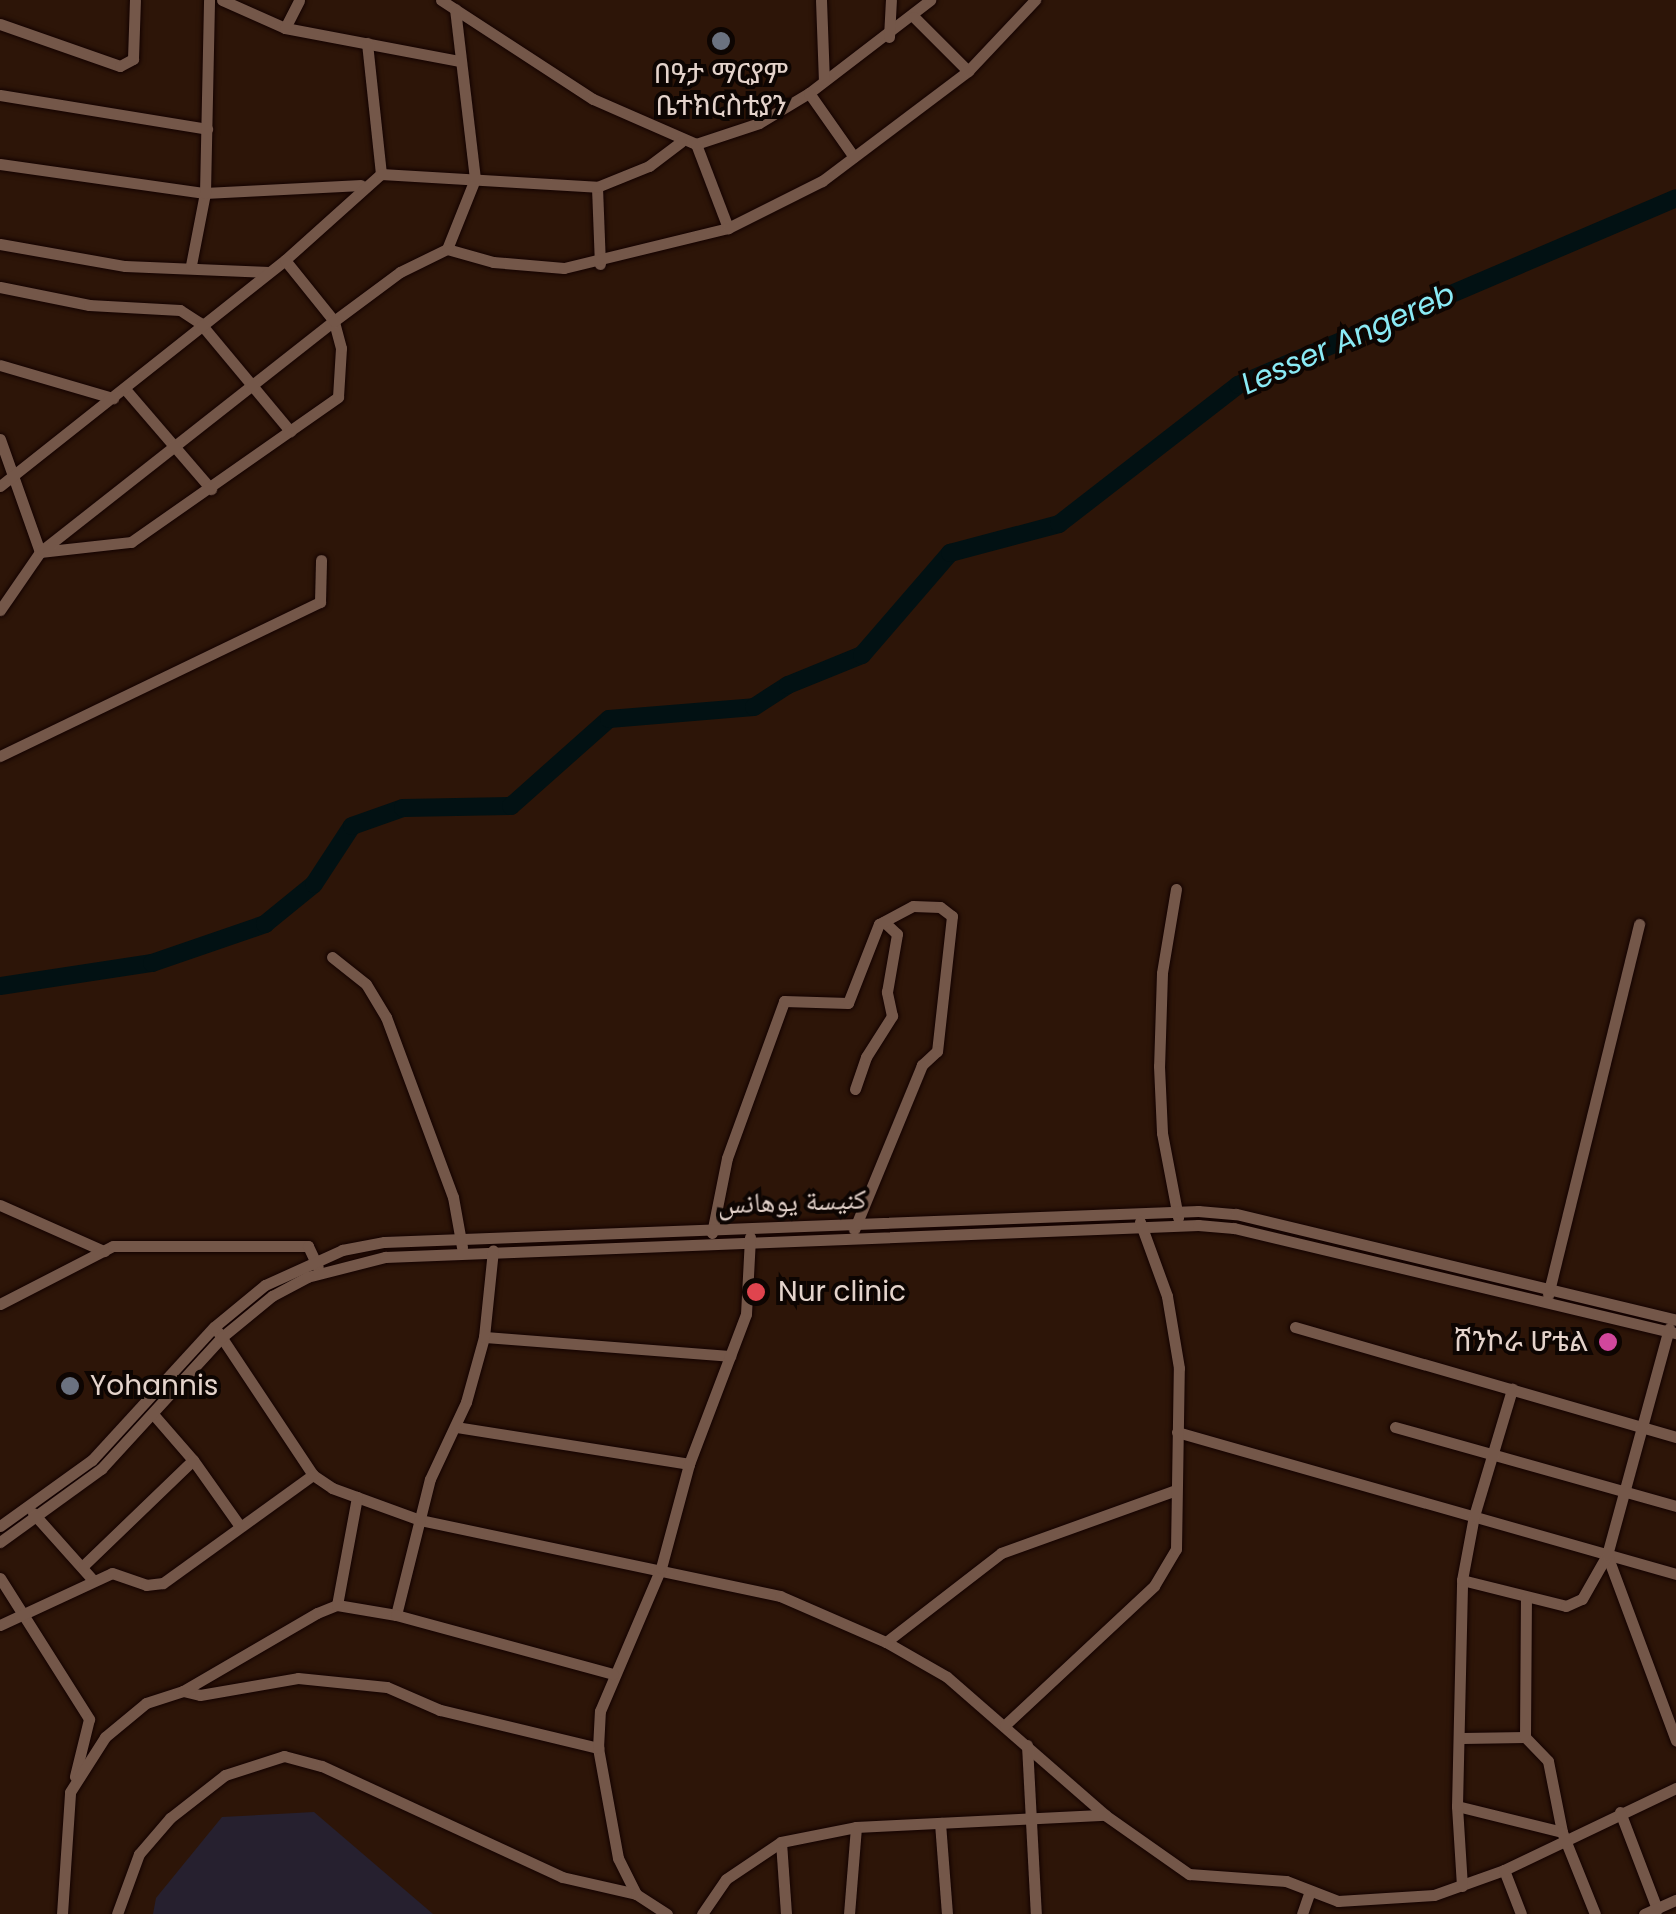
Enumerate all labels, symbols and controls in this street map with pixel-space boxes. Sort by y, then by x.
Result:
marker: በዓታ ማርያም ቤተክርስቲያን [710,30,732,52]
place label: በዓታ ማርያም ቤተክርስቲያን [654,57,788,123]
water label: Lesser Angereb [1236,276,1460,402]
street label: كنيسة يوهانس [717,1183,867,1221]
place label: Nur clinic [778,1275,906,1309]
marker: Nur clinic [743,1279,769,1305]
place label: ሸንኮራ ሆቴል [1454,1325,1588,1359]
marker: ሸንኮራ ሆቴል [1597,1331,1619,1353]
place label: Yohannis [90,1369,218,1403]
marker: Yohannis [59,1375,81,1397]

